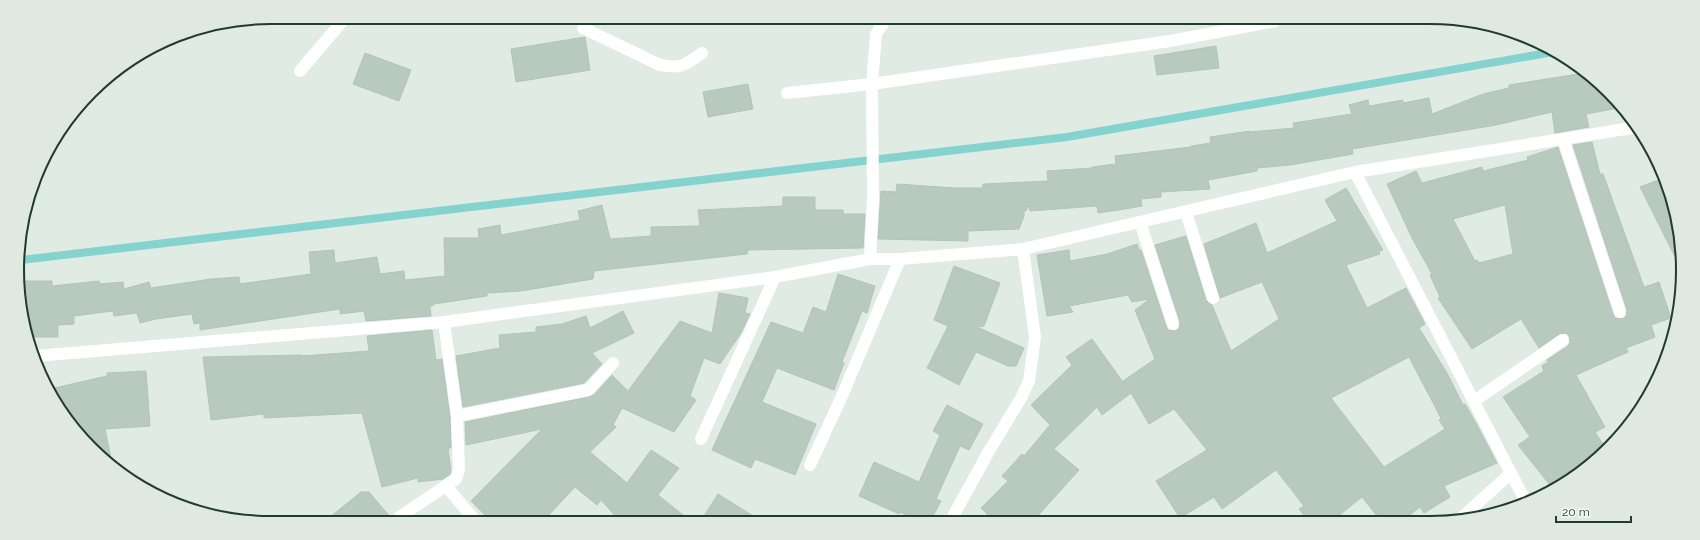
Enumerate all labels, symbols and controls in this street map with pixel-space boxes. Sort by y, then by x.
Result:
scale bar [1556,498,1631,524]
text: 20 m [1562,505,1590,519]

